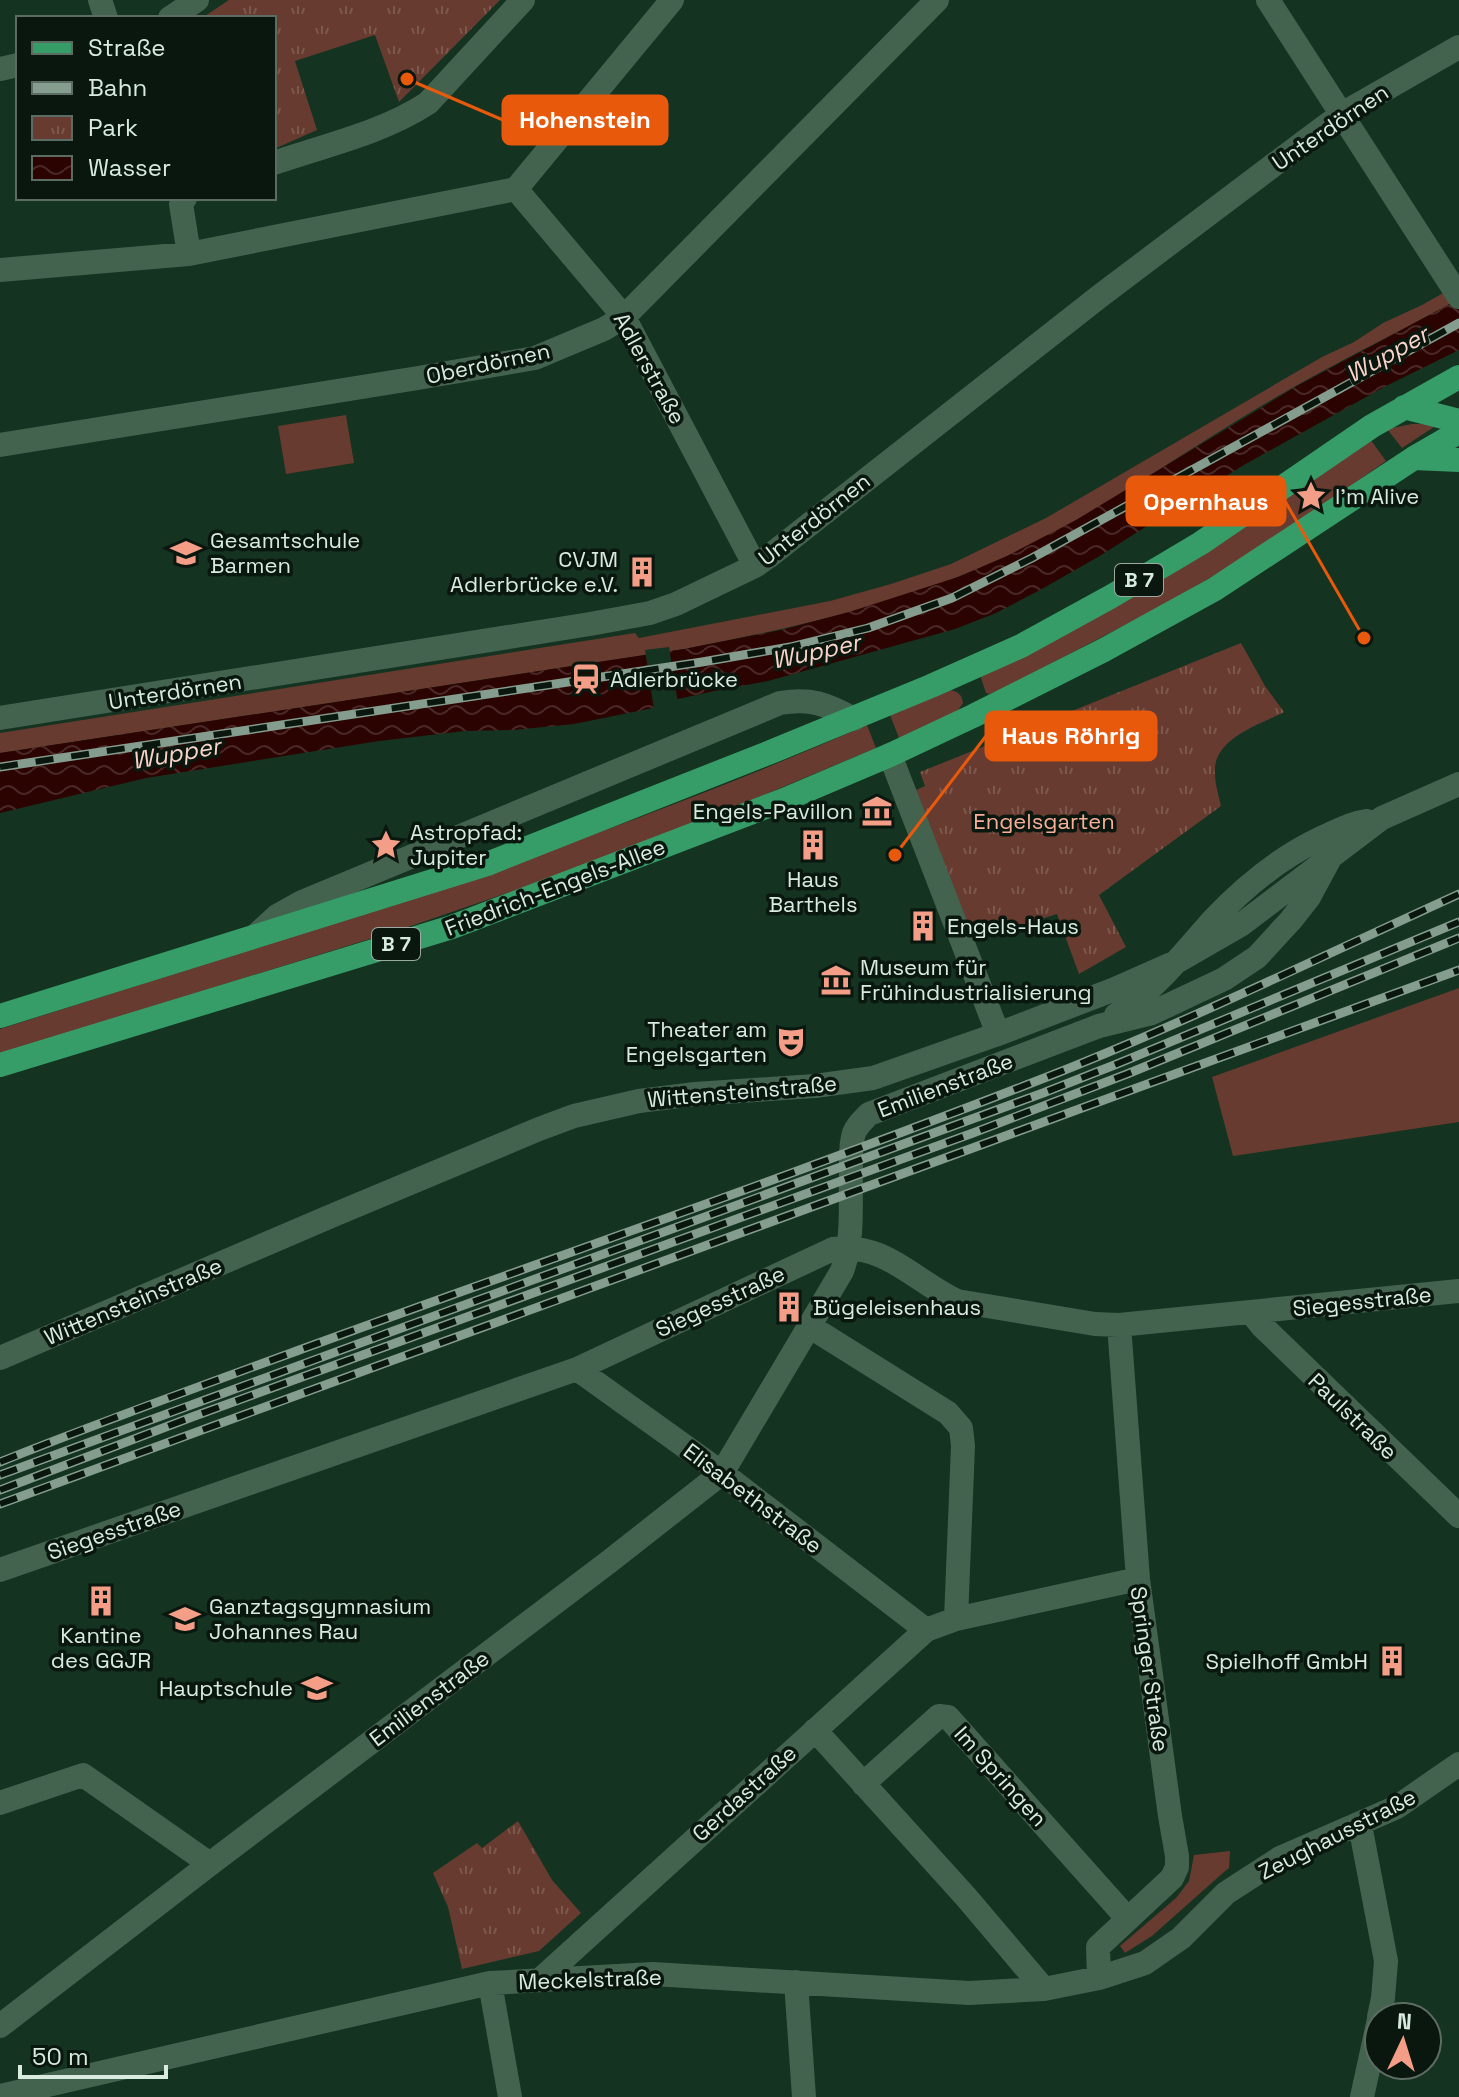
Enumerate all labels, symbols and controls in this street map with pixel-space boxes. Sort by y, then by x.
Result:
legend [16,16,276,200]
text: Straße [88,32,165,63]
text: Bahn [88,72,147,103]
street label: Unterdörnen [1266,78,1394,176]
callout: Hohenstein [503,96,667,144]
text: Hohenstein [519,104,651,135]
text: Park [88,112,138,143]
text: Wasser [88,152,171,183]
street label: Adlerstraße [608,307,692,429]
water label: Wupper [1340,317,1436,389]
street label: Oberdörnen [424,336,552,390]
street label: Unterdörnen [752,467,876,571]
callout: Opernhaus [1127,477,1285,525]
place icon: I'm Alive [1294,479,1328,513]
place label: I'm Alive [1335,482,1419,510]
text: Opernhaus [1143,486,1269,517]
place label: Gesamtschule Barmen [210,526,360,579]
school or university icon: Gesamtschule Barmen [169,536,203,570]
place label: CVJM Adlerbrücke e.V. [450,545,618,598]
building icon: CVJM Adlerbrücke e.V. [625,555,659,589]
road number: B 7 [1115,564,1163,596]
water label: Wupper [769,626,866,675]
station icon: Adlerbrücke [569,662,603,696]
place label: Adlerbrücke [610,665,738,693]
street label: Unterdörnen [106,667,244,715]
callout: Haus Röhrig [986,712,1156,760]
text: Haus Röhrig [1002,720,1140,751]
water label: Wupper [129,729,226,776]
museum icon: Engels-Pavillon [860,794,894,828]
place label: Engels-Pavillon [693,797,853,825]
park label: Engelsgarten [973,807,1115,835]
place label: Astropfad: Jupiter [410,818,522,871]
place icon: Astropfad: Jupiter [369,828,403,862]
building icon: Haus Barthels [796,828,830,862]
street label: Friedrich-Engels-Allee [441,832,669,942]
place label: Haus Barthels [768,865,858,918]
building icon: Engels-Haus [906,909,940,943]
place label: Engels-Haus [947,912,1079,940]
road number: B 7 [372,928,420,960]
place label: Museum für Frühindustrialisierung [860,953,1092,1006]
museum icon: Museum für Frühindustrialisierung [819,963,853,997]
place label: Theater am Engelsgarten [626,1015,767,1068]
theatre icon: Theater am Engelsgarten [774,1025,808,1059]
street label: Emilienstraße [873,1046,1017,1124]
street label: Wittensteinstraße [646,1069,838,1113]
street label: Wittensteinstraße [40,1251,226,1351]
street label: Siegesstraße [651,1259,789,1343]
street label: Siegesstraße [1291,1280,1433,1322]
building icon: Bügeleisenhaus [772,1290,806,1324]
place label: Bügeleisenhaus [813,1293,981,1321]
street label: Paulstraße [1303,1367,1403,1465]
street label: Elisabethstraße [678,1437,828,1559]
street label: Siegesstraße [43,1494,185,1566]
building icon: Kantine des GGJR [84,1584,118,1618]
street label: Springer Straße [1125,1584,1175,1754]
place label: Ganztagsgymnasium Johannes Rau [209,1592,431,1645]
school or university icon: Ganztagsgymnasium Johannes Rau [168,1602,202,1636]
place label: Kantine des GGJR [51,1621,151,1674]
street label: Emilienstraße [364,1644,494,1752]
building icon: Spielhoff GmbH [1375,1644,1409,1678]
place label: Spielhoff GmbH [1205,1647,1368,1675]
school or university icon: Hauptschule [300,1671,334,1705]
place label: Hauptschule [159,1674,293,1702]
street label: Im Springen [949,1720,1053,1832]
street label: Gerdastraße [686,1739,802,1847]
street label: Zeughausstraße [1254,1782,1420,1886]
street label: Meckelstraße [518,1962,662,1996]
north arrow [1363,2001,1443,2081]
text: N [1396,2007,1413,2036]
scale bar [20,2029,166,2079]
text: 50 m [32,2041,89,2072]

